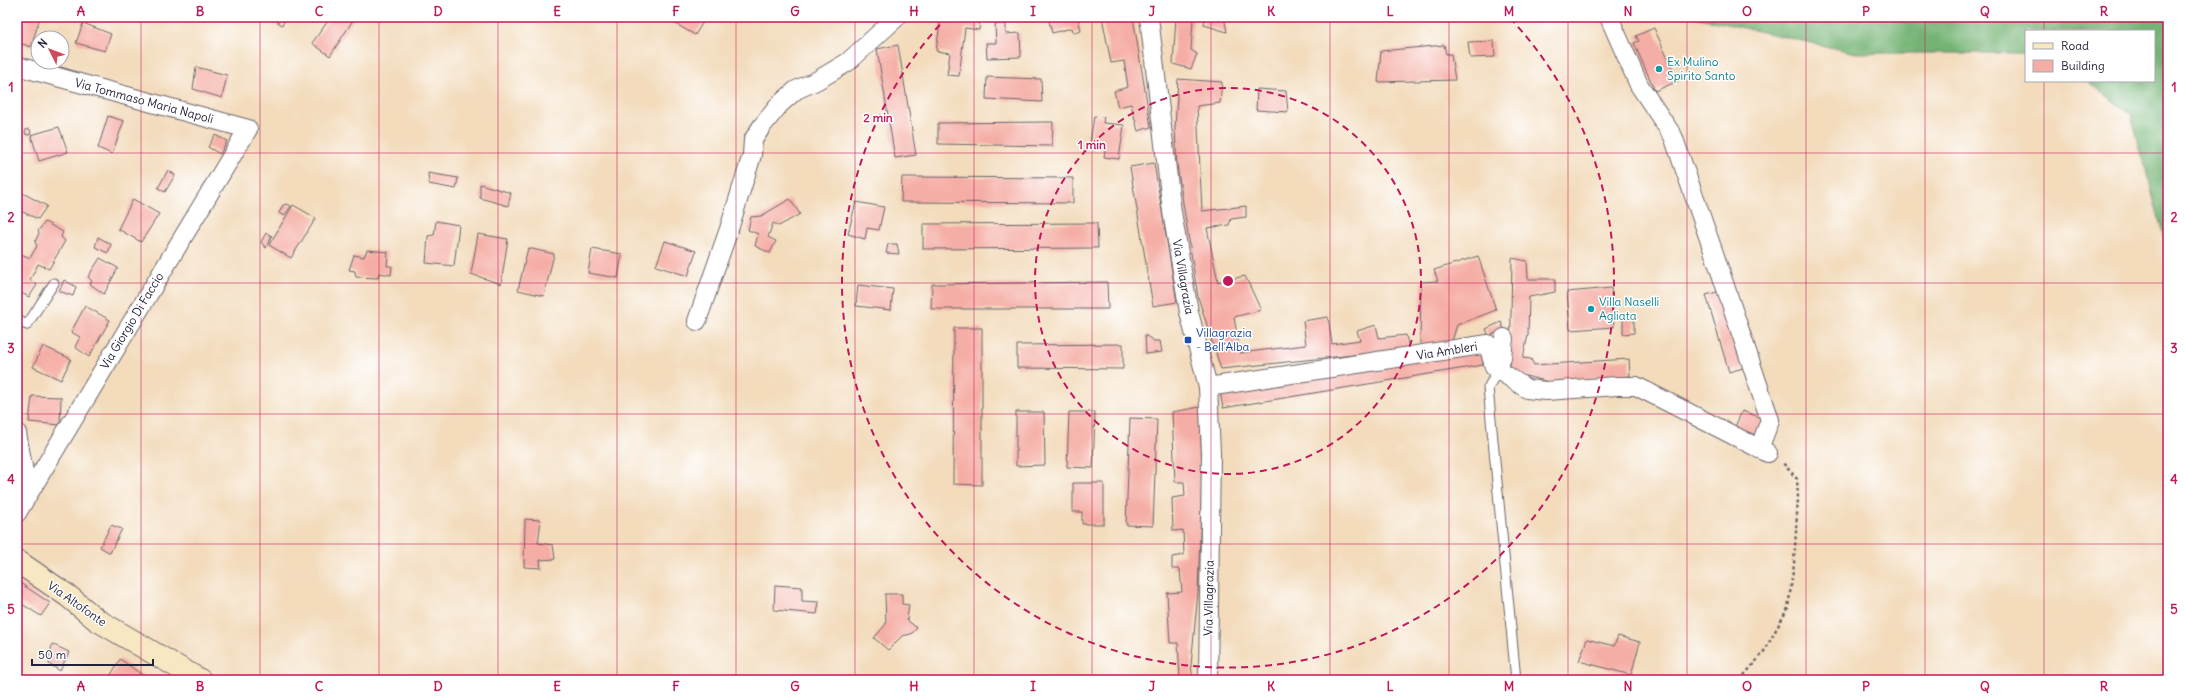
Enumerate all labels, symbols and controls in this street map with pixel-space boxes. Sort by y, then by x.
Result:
text: A [77,3,86,20]
text: B [196,3,205,20]
text: C [315,3,324,20]
text: D [433,3,443,20]
text: E [553,3,561,20]
text: F [672,3,680,20]
text: G [790,3,800,20]
text: H [909,3,919,20]
text: I [1030,3,1036,20]
text: J [1149,3,1156,20]
text: K [1267,3,1276,20]
text: L [1386,3,1394,20]
text: M [1504,3,1514,20]
text: N [1624,3,1632,20]
text: O [1742,3,1752,20]
text: P [1862,3,1870,20]
text: Q [1980,3,1990,20]
text: R [2100,3,2109,20]
north arrow [30,30,70,70]
legend [2025,30,2155,82]
text: N [35,36,50,51]
text: Road [2061,38,2089,53]
place label: Ex Mulino Spirito Santo [1667,54,1736,83]
text: Building [2061,58,2105,73]
marker: Ex Mulino Spirito Santo [1654,64,1664,74]
street label: Via Tommaso Maria Napoli [73,75,215,126]
text: 1 [8,79,14,96]
text: 1 [2171,79,2177,96]
text: 2 min [863,110,893,125]
text: 1 min [1078,137,1106,152]
text: 2 [7,209,15,226]
text: 2 [2170,209,2178,226]
street label: Via Villagrazia [1170,238,1197,316]
street label: Via Giorgio Di Faccio [97,269,167,372]
centre of rings [1221,274,1235,288]
place label: Villa Naselli Agliata [1599,294,1659,323]
marker: Villa Naselli Agliata [1586,304,1596,314]
place label: Villagrazia - Bell'Alba [1196,325,1252,354]
marker: Villagrazia - Bell'Alba [1183,335,1193,345]
street label: Via Ambleri [1415,338,1478,363]
text: 3 [7,340,15,357]
text: 3 [2170,340,2178,357]
text: 4 [7,471,15,488]
text: 4 [2170,471,2178,488]
street label: Via Villagrazia [1200,560,1217,636]
street label: Via Altofonte [45,578,110,629]
text: 5 [7,601,15,618]
text: 5 [2170,601,2178,618]
scale bar [32,641,153,667]
text: 50 m [38,647,67,662]
text: A [77,678,86,695]
text: B [196,678,205,695]
text: C [315,678,324,695]
text: D [433,678,443,695]
text: E [553,678,561,695]
text: F [672,678,680,695]
text: G [790,678,800,695]
text: H [909,678,919,695]
text: I [1030,678,1036,695]
text: J [1149,678,1156,695]
text: K [1267,678,1276,695]
text: L [1386,678,1394,695]
text: M [1504,678,1514,695]
text: N [1624,678,1632,695]
text: O [1742,678,1752,695]
text: P [1862,678,1870,695]
text: Q [1980,678,1990,695]
text: R [2100,678,2109,695]

